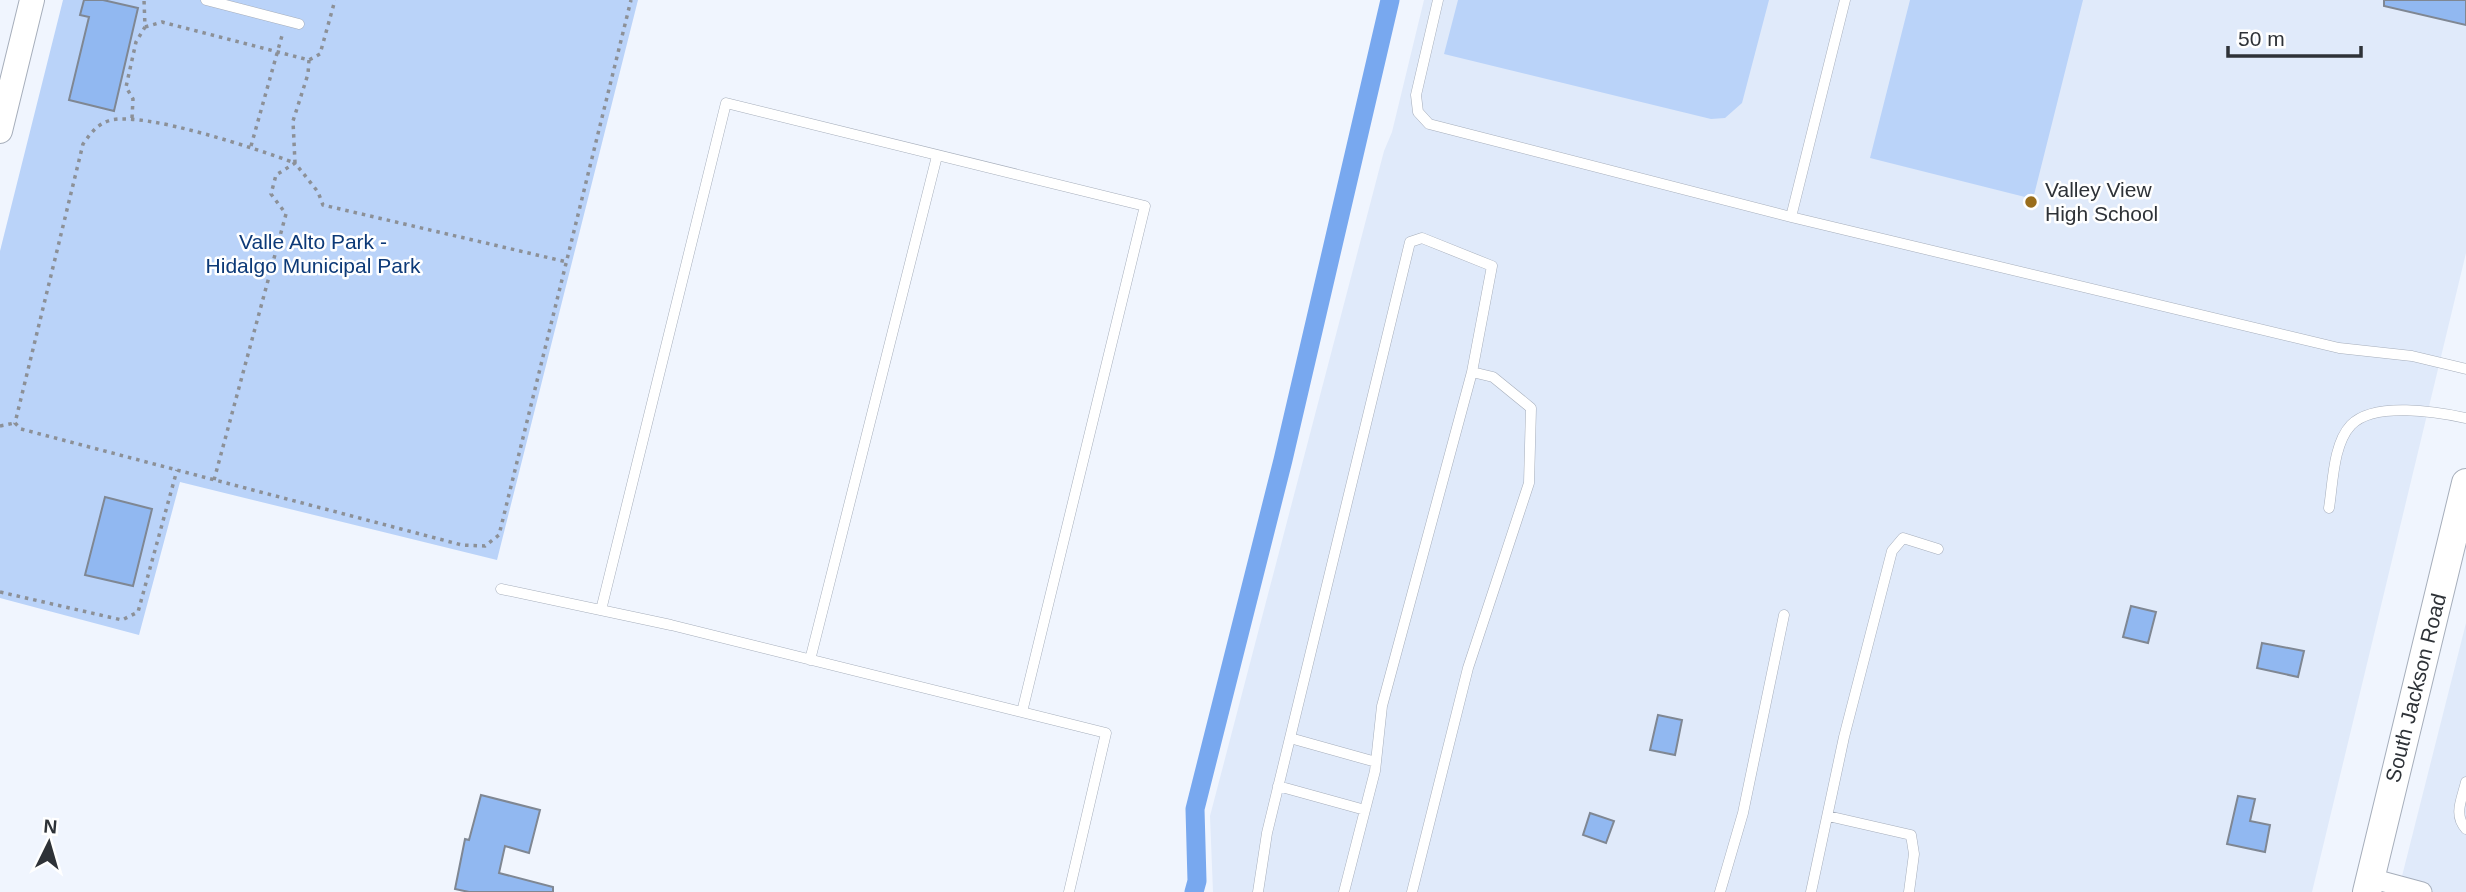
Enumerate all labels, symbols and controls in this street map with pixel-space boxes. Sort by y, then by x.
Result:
scale bar [2228,14,2361,58]
text: 50 m [2238,27,2285,50]
place label: Valley View High School [2045,178,2158,225]
marker: Valley View High School [2023,194,2039,210]
park label: Valle Alto Park - Hidalgo Municipal Park [206,230,421,277]
street label: South Jackson Road [2381,591,2450,785]
north arrow [14,808,84,878]
text: N [43,816,58,838]

